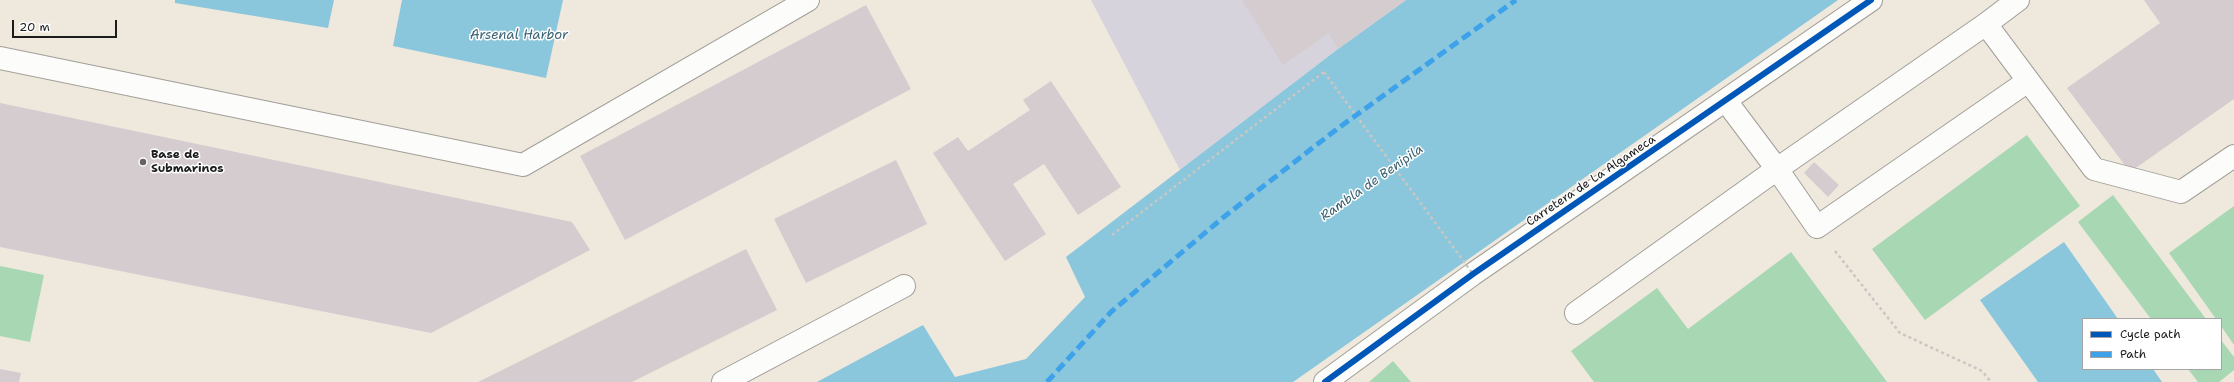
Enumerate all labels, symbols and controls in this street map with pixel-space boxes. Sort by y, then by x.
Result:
scale bar [14,12,119,38]
text: 20 m [19,19,50,35]
water label: Arsenal Harbor [470,28,568,44]
street label: Carretera de La Algameca [1524,132,1658,230]
water label: Rambla de Benipila [1318,142,1426,224]
place label: Base de Submarinos [151,148,224,176]
marker: Base de Submarinos [138,157,148,167]
legend [2082,318,2222,370]
text: Cycle path [2120,326,2181,342]
text: Path [2120,346,2146,362]

